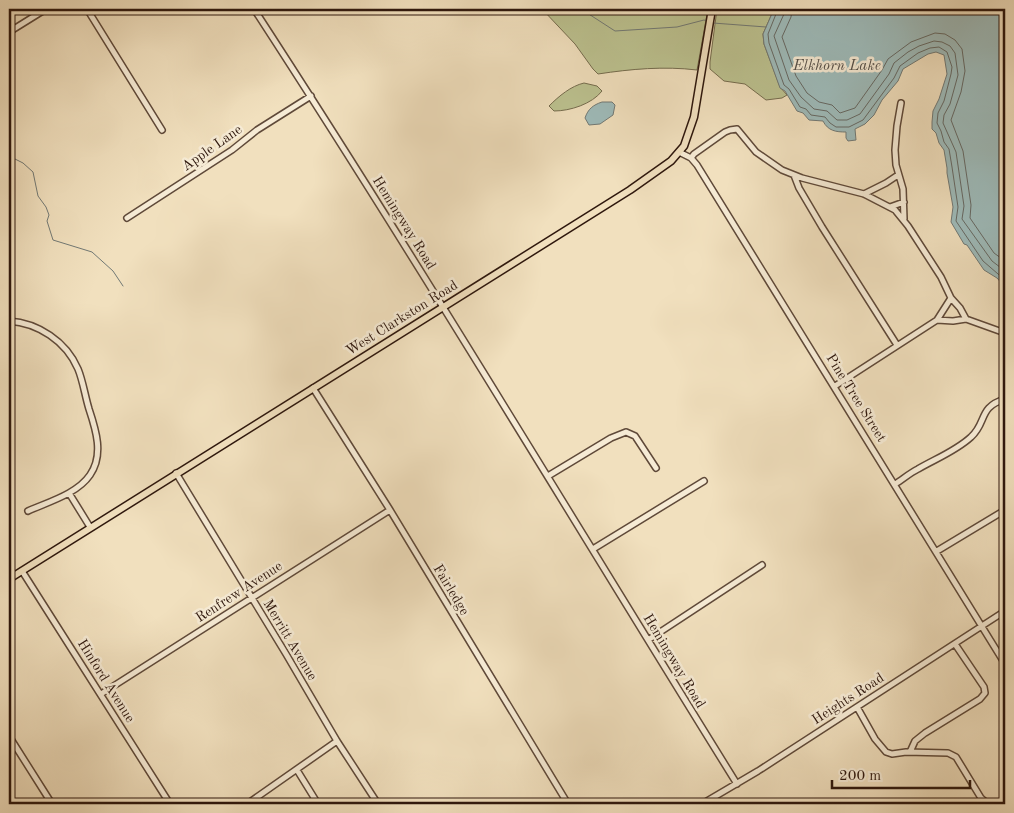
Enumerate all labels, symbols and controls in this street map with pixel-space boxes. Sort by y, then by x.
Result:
water label: Elkhorn Lake [792,59,881,74]
street label: Apple Lane [179,122,245,174]
street label: Hemingway Road [370,174,438,272]
street label: West Clarkston Road [344,278,460,358]
street label: Pine Tree Street [823,352,889,445]
street label: Renfrew Avenue [193,559,285,625]
street label: Fairledge [430,562,472,618]
street label: Merritt Avenue [260,597,320,683]
street label: Hemingway Road [640,611,708,711]
street label: Hinford Avenue [75,637,137,725]
street label: Heights Road [810,671,886,727]
scale bar [832,758,969,790]
text: 200 m [839,769,881,784]

